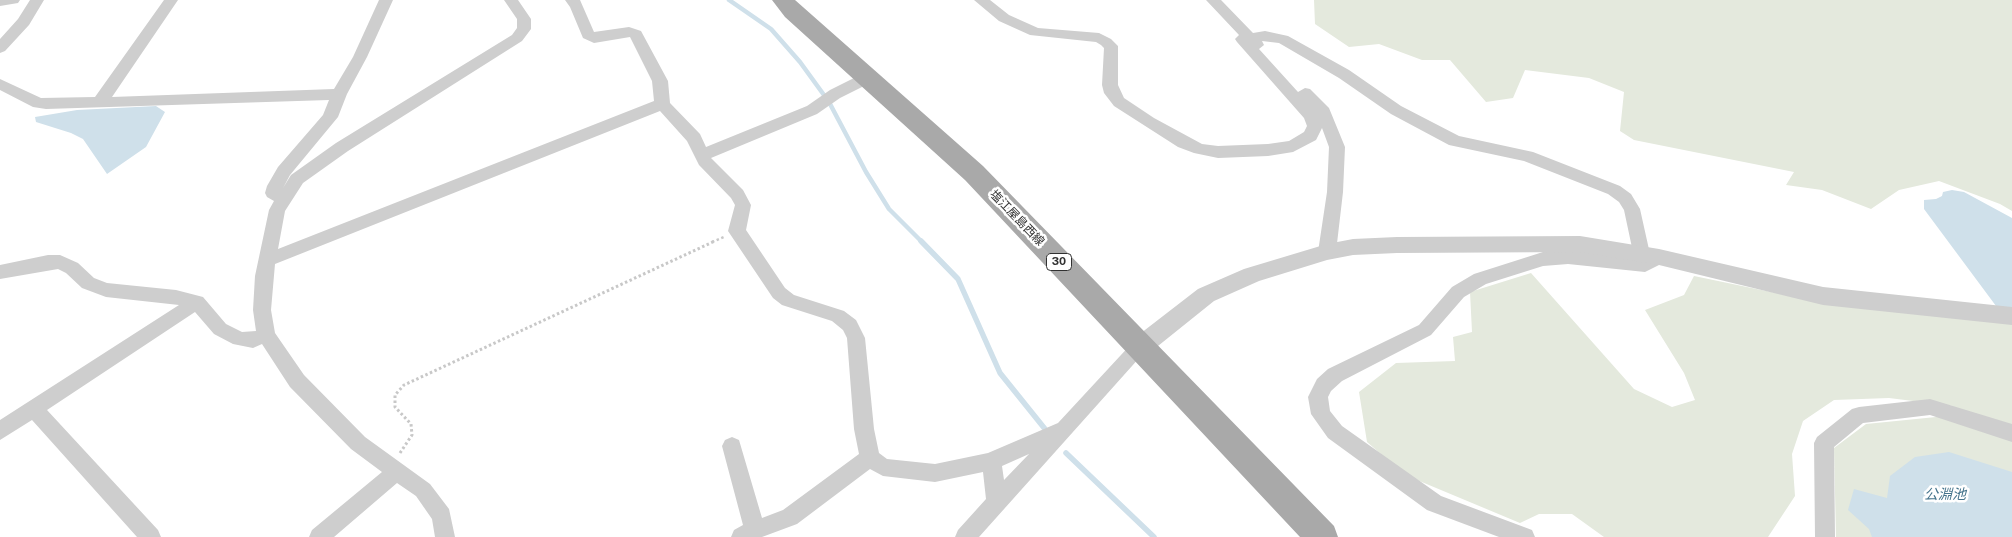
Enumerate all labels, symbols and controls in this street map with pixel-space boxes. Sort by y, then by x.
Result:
street label: 塩江屋島西線 [987,187,1047,249]
road number: 30 [1046,253,1072,270]
water label: 公淵池 [1924,487,1966,503]

